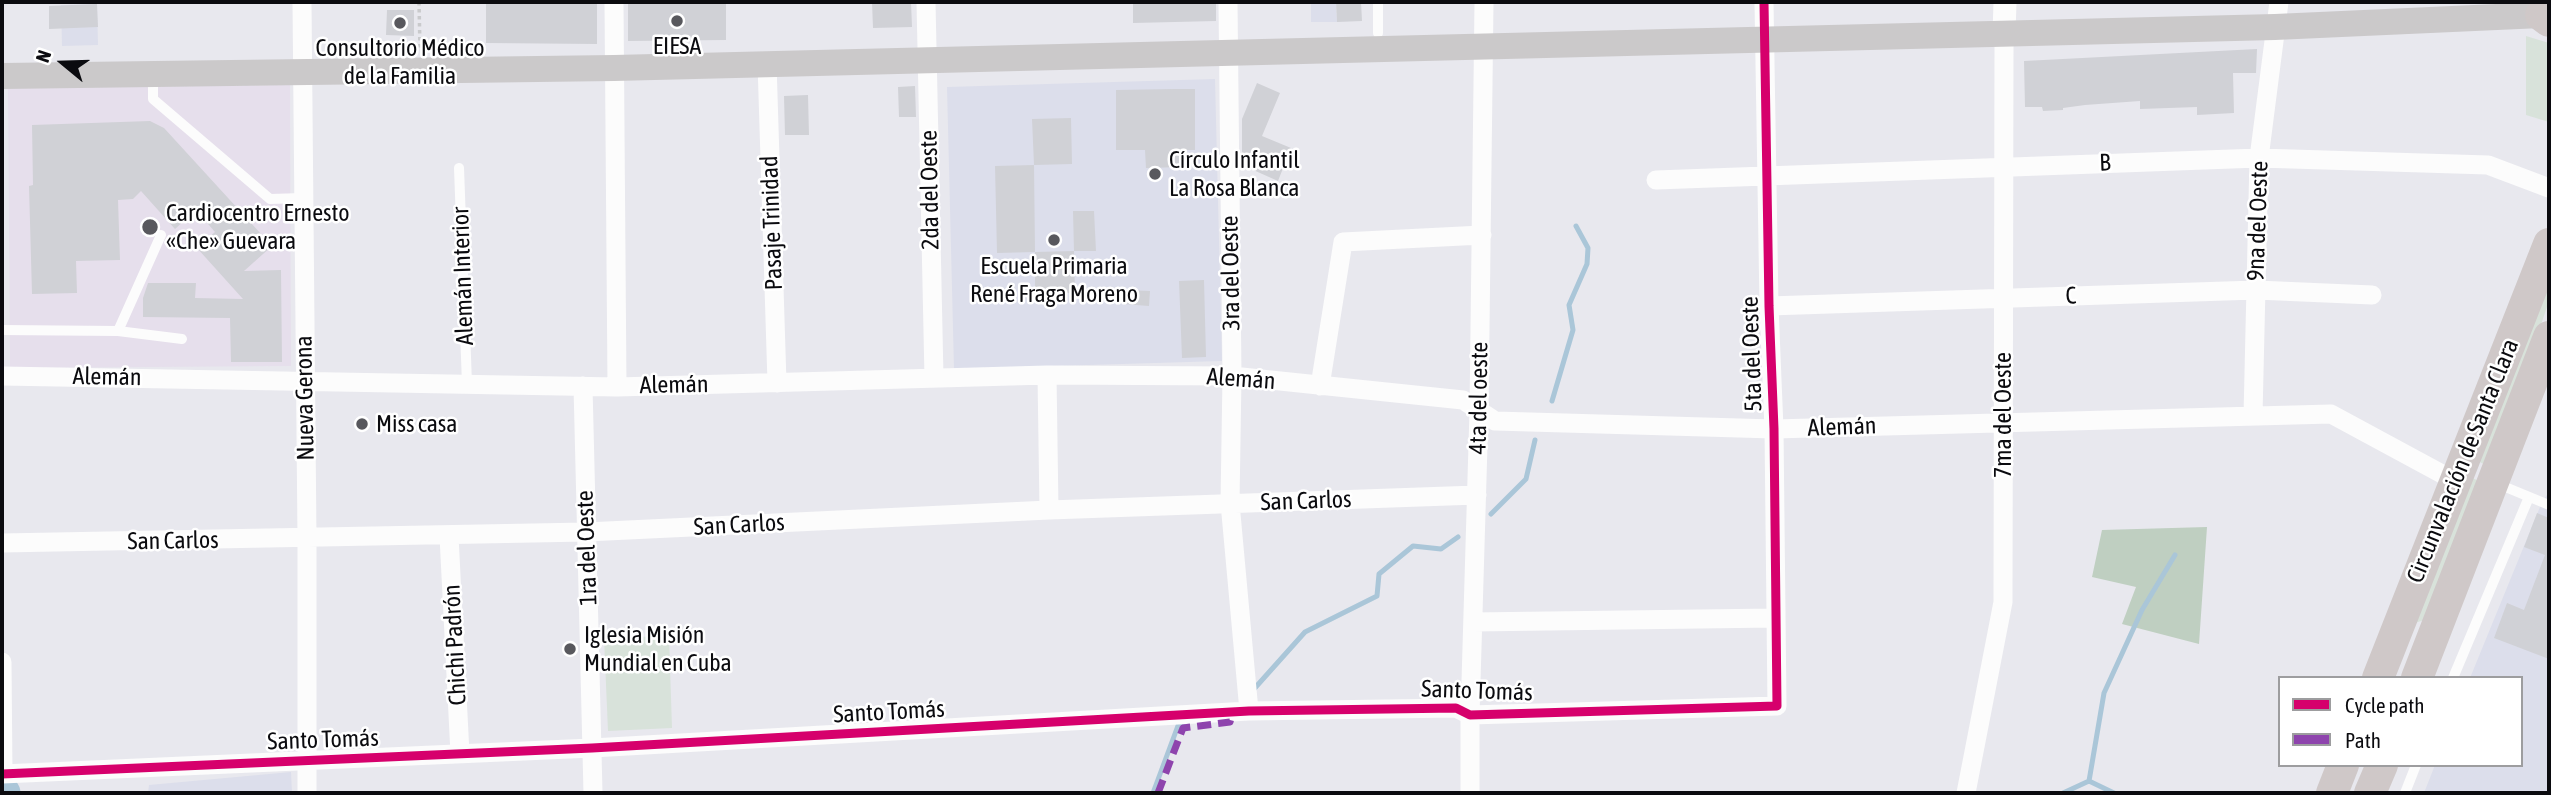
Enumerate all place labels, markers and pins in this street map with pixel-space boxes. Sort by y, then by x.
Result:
marker: EIESA [669,13,685,29]
marker: Consultorio Médico de la Familia [392,15,408,31]
place label: EIESA [653,32,701,60]
place label: Consultorio Médico de la Familia [315,34,485,90]
place label: Círculo Infantil La Rosa Blanca [1169,146,1300,202]
marker: Círculo Infantil La Rosa Blanca [1147,166,1163,182]
place label: Cardiocentro Ernesto «Che» Guevara [166,199,349,255]
marker: Cardiocentro Ernesto «Che» Guevara [140,217,160,237]
marker: Escuela Primaria René Fraga Moreno [1046,232,1062,248]
place label: Escuela Primaria René Fraga Moreno [970,252,1138,308]
place label: Miss casa [376,410,458,438]
marker: Miss casa [354,416,370,432]
place label: Iglesia Misión Mundial en Cuba [584,621,732,677]
marker: Iglesia Misión Mundial en Cuba [562,641,578,657]

